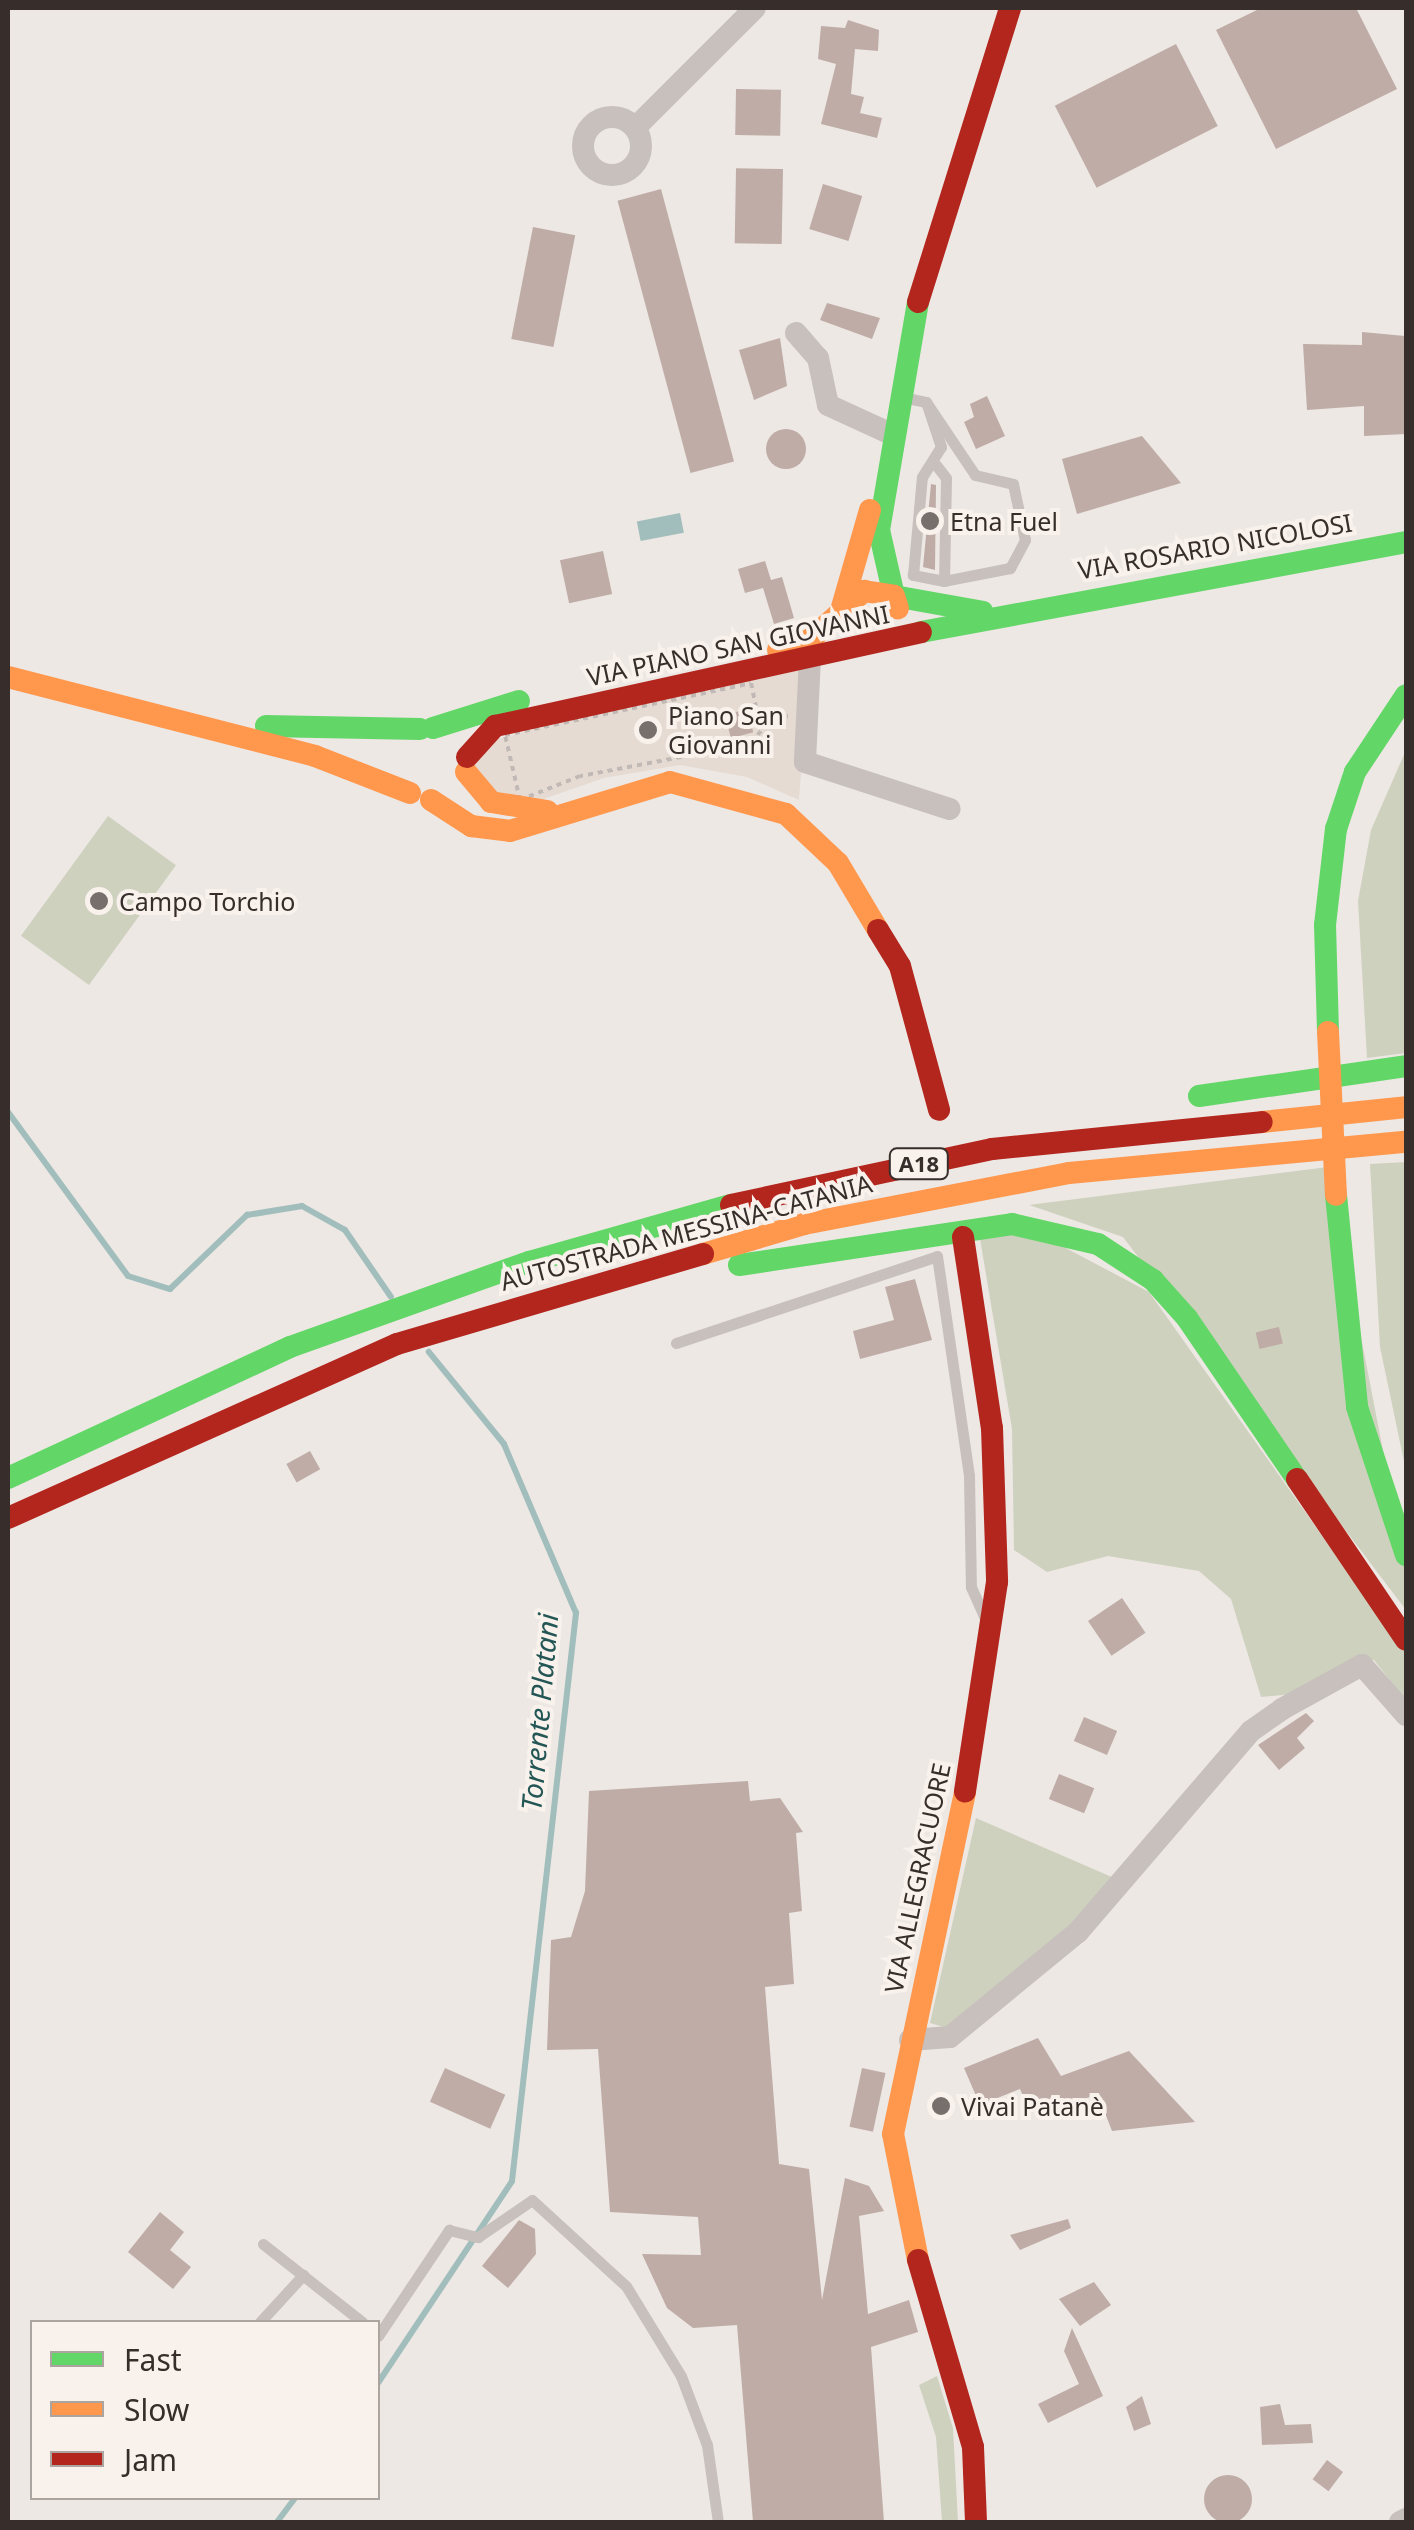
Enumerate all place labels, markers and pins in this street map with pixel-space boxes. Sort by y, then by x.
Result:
place label: Etna Fuel [950,506,1058,536]
marker: Etna Fuel [919,510,941,532]
place label: Piano San Giovanni [668,701,784,760]
marker: Piano San Giovanni [637,719,659,741]
place label: Campo Torchio [119,886,295,916]
marker: Campo Torchio [88,890,110,912]
place label: Vivai Patanè [961,2091,1104,2121]
marker: Vivai Patanè [930,2095,952,2117]

